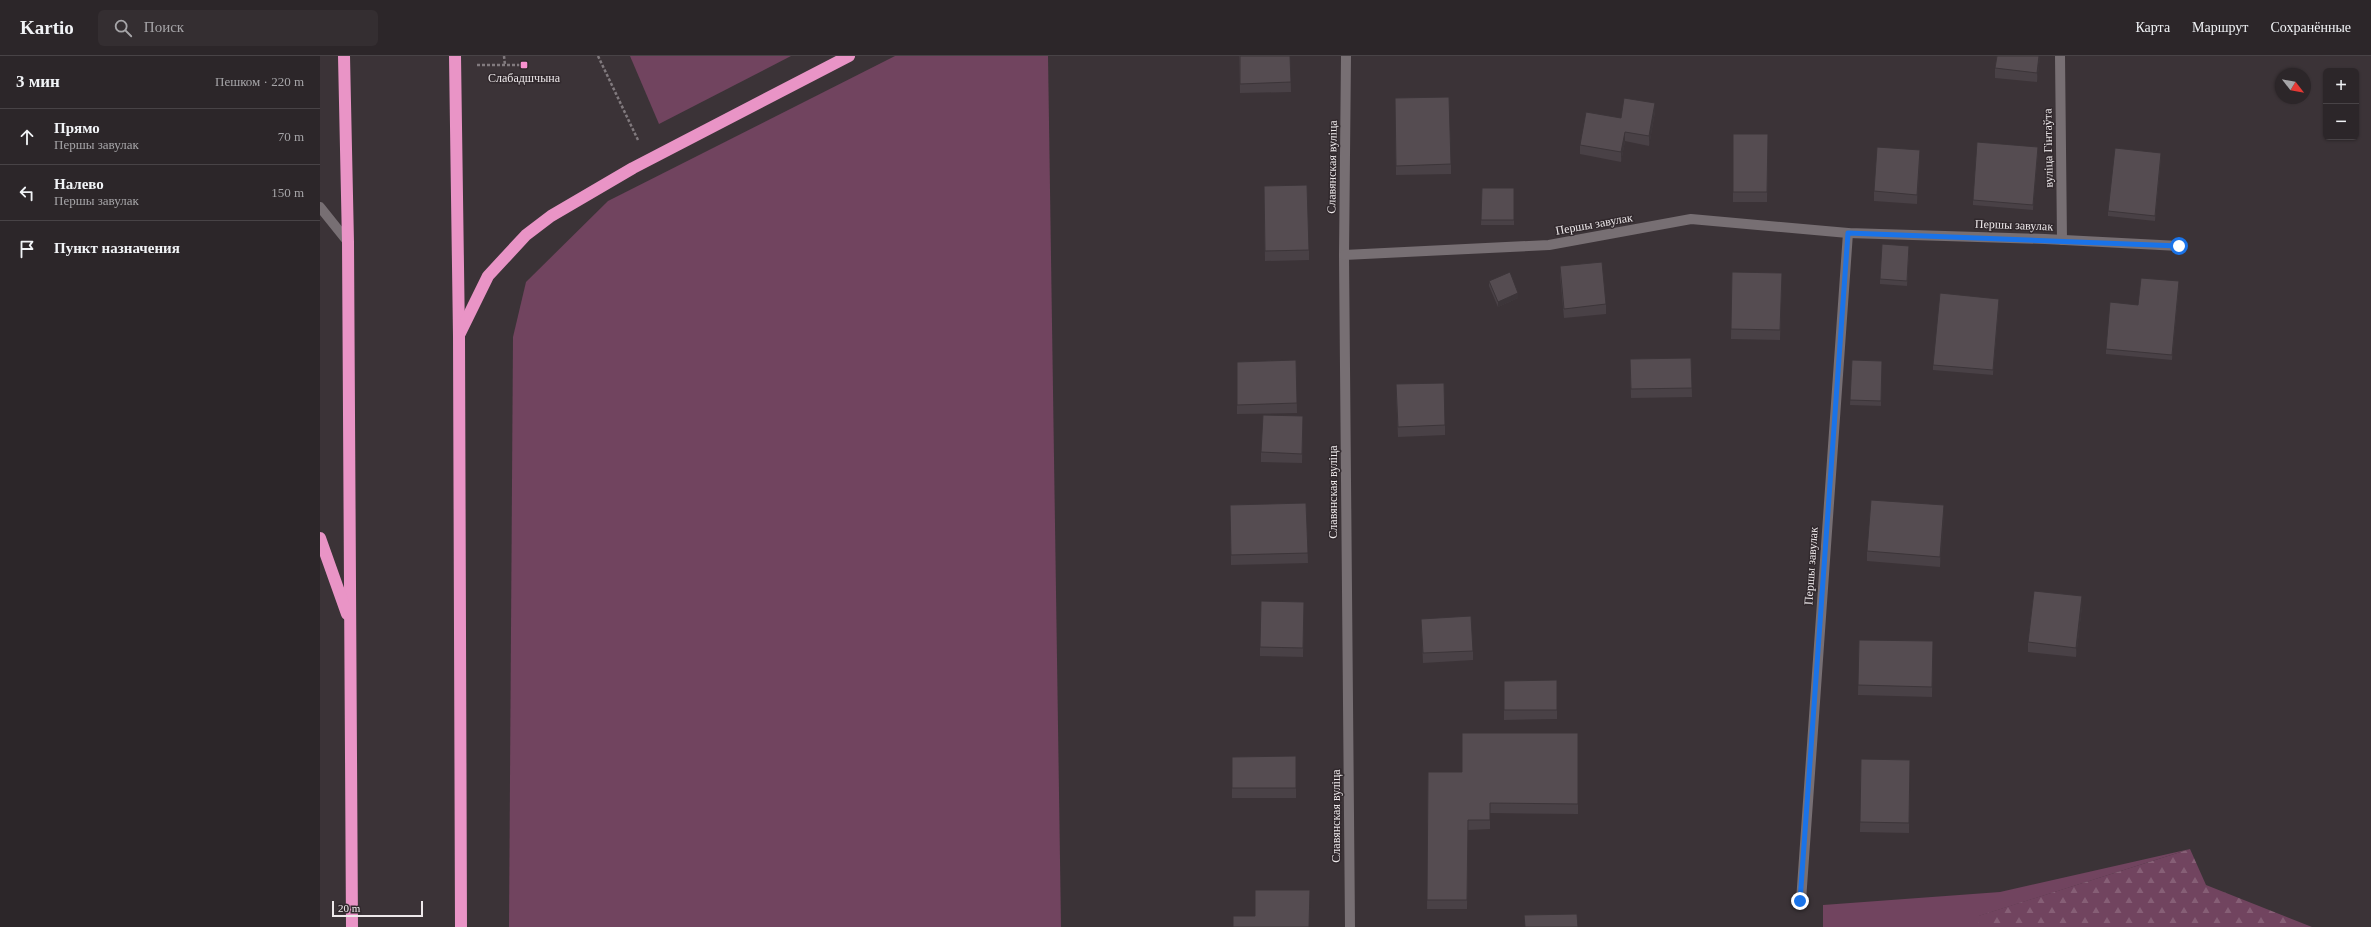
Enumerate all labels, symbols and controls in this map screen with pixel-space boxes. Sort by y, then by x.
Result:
search box [98,10,378,46]
text: Kartio [20,17,74,38]
icon: search [112,17,134,39]
text: Поиск [144,19,184,35]
text: Карта [2135,20,2170,35]
text: Маршрут [2192,20,2248,35]
text: Сохранённые [2270,20,2351,35]
marker: Слабадшчына [519,60,529,70]
north arrow [2275,68,2311,104]
map controls [2323,68,2359,140]
button: + [2323,68,2359,104]
place label: Слабадшчына [488,71,561,85]
text: 3 мин [16,72,60,91]
text: Пешком · 220 m [215,74,304,89]
button: − [2323,104,2359,140]
street label: вуліца Гінтаўта [2040,108,2056,188]
text: Прямо [54,120,100,136]
street label: Славянская вуліца [1324,120,1340,214]
icon: ahead [16,126,38,148]
text: 70 m [278,129,304,144]
text: Першы завулак [54,137,139,152]
text: Налево [54,176,104,192]
icon: left [16,182,38,204]
text: 150 m [271,185,304,200]
text: Першы завулак [54,193,139,208]
street label: Першы завулак [1554,210,1634,238]
street label: Першы завулак [1975,217,2054,233]
route start [2170,237,2188,255]
icon: arrive [16,238,38,260]
text: Пункт назначения [54,240,180,256]
street label: Славянская вуліца [1326,445,1340,539]
street label: Першы завулак [1801,526,1821,606]
street label: Славянская вуліца [1329,769,1343,863]
route end [1791,892,1809,910]
scale bar [332,899,423,918]
text: 20 m [338,902,360,914]

